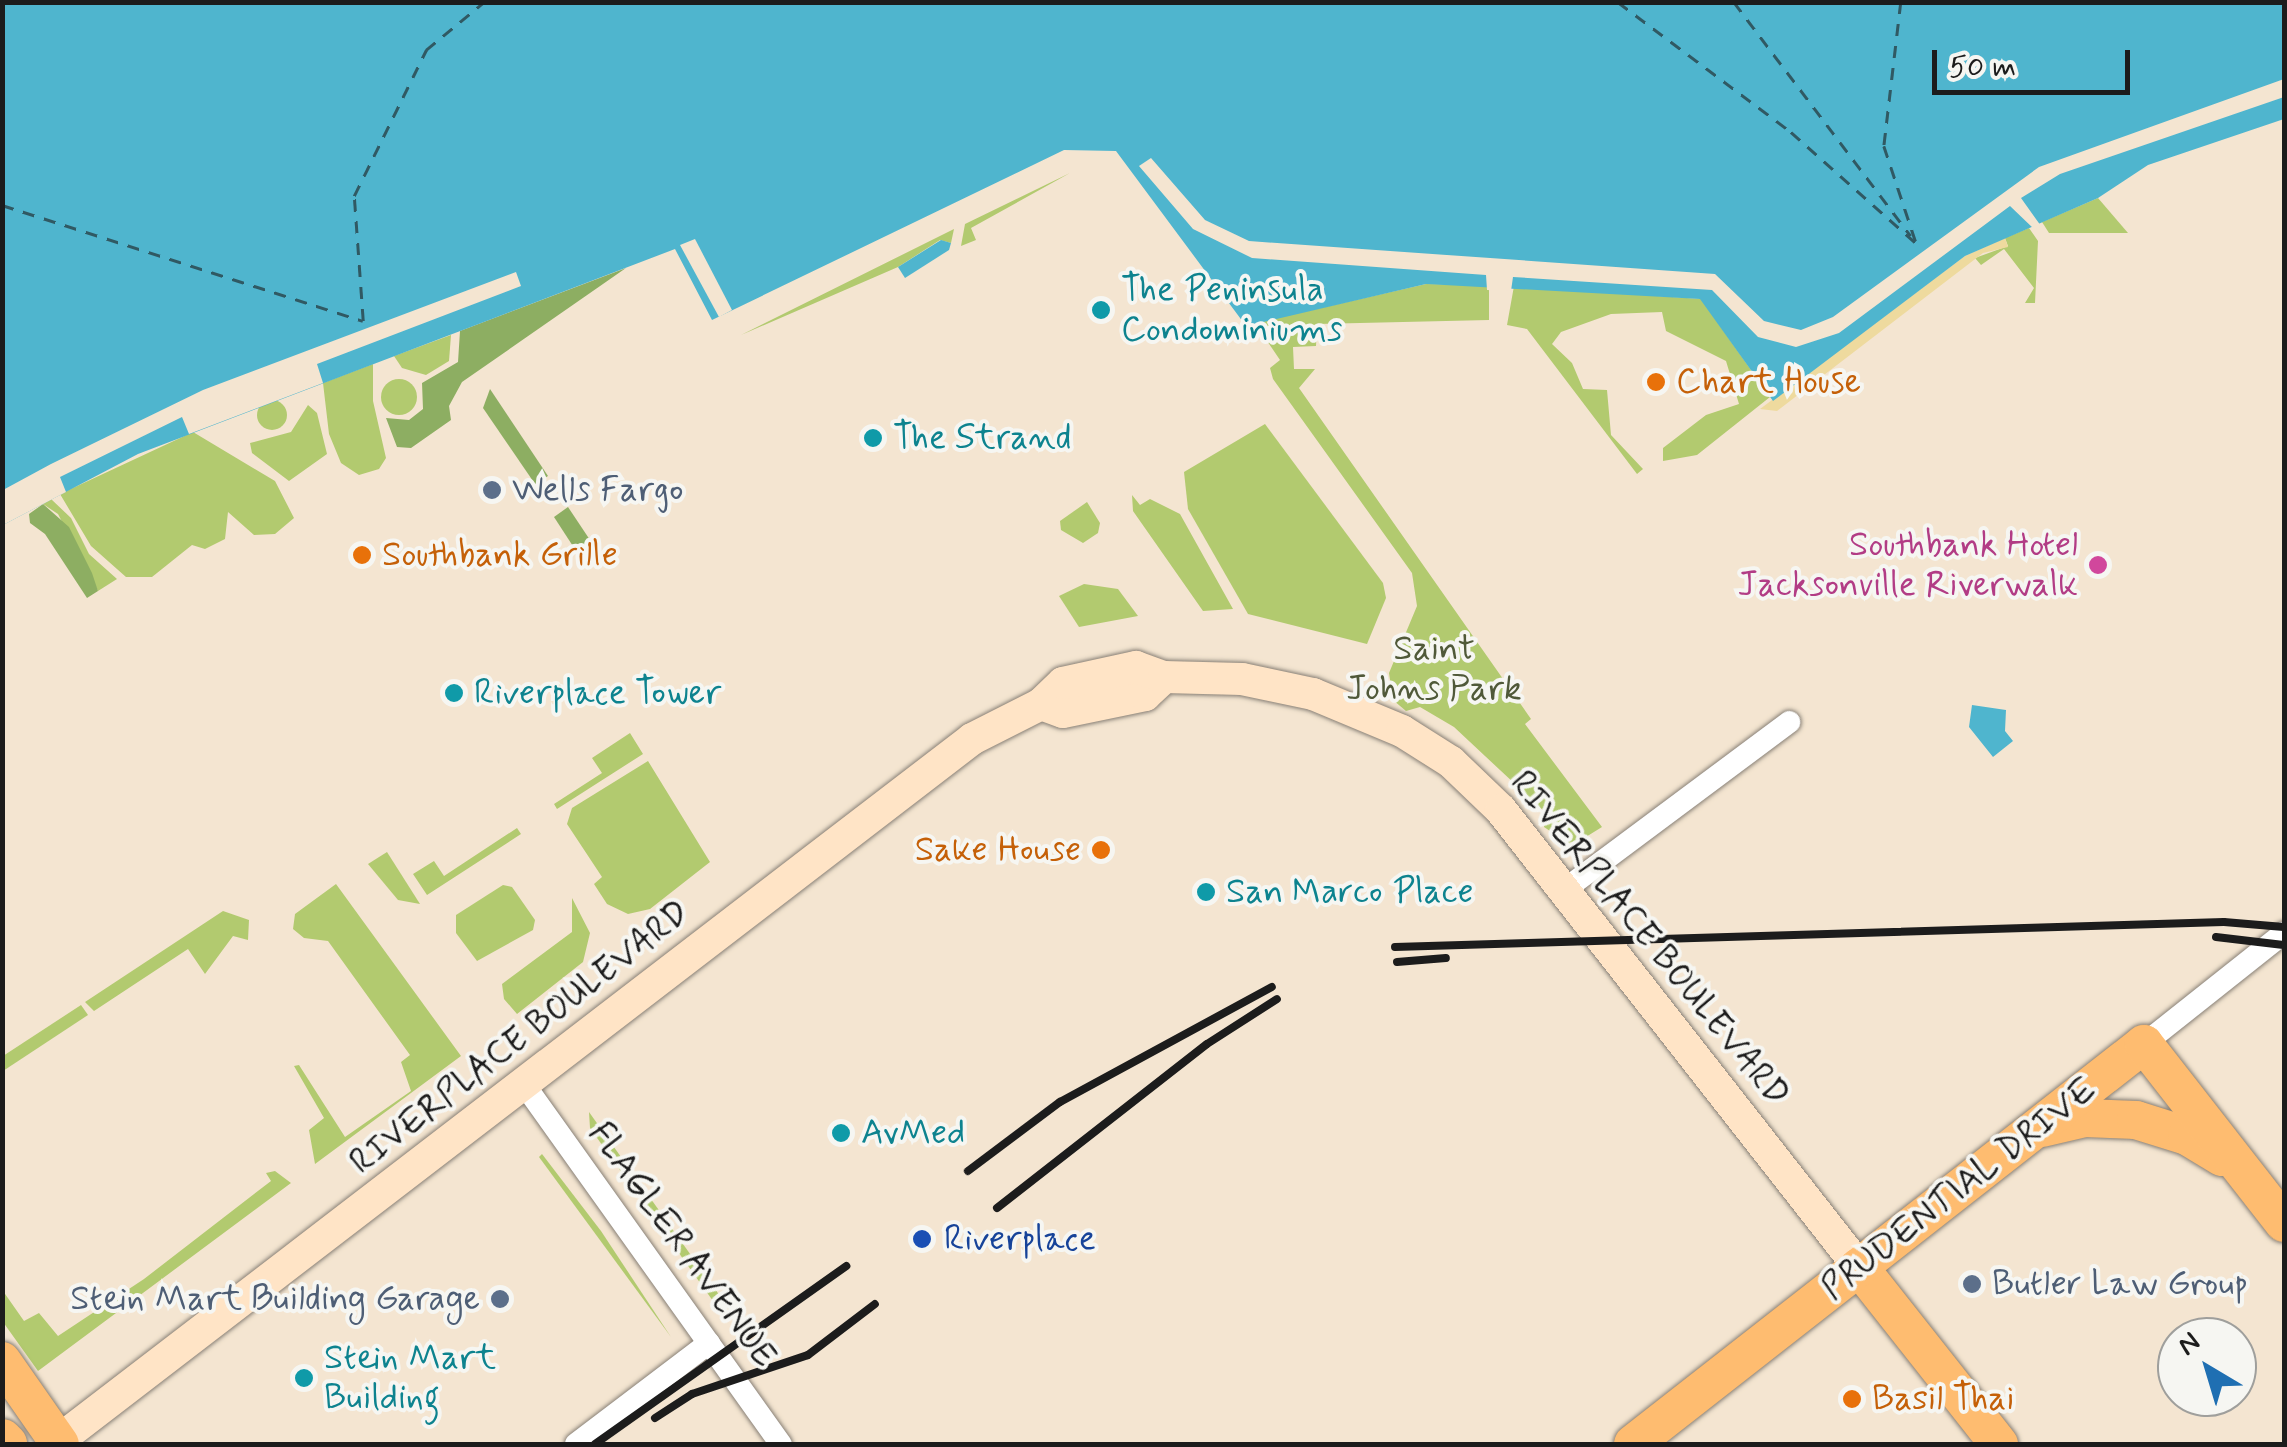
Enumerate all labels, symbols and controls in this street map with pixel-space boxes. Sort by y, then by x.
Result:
scale bar [1937,30,2134,92]
text: 50 m [1949,48,2016,87]
place label: The Peninsula Condominiums [1121,269,1342,351]
marker: The Peninsula Condominiums [1090,299,1112,321]
place label: Chart House [1676,361,1866,403]
marker: Chart House [1645,371,1667,393]
place label: The Strand [893,417,1058,459]
marker: The Strand [862,427,884,449]
place label: Wells Fargo [512,469,681,511]
marker: Wells Fargo [481,479,503,501]
place label: Southbank Hotel Jacksonville Riverwalk [1742,524,2078,606]
place label: Southbank Grille [382,534,618,576]
marker: Southbank Grille [351,544,373,566]
marker: Southbank Hotel Jacksonville Riverwalk [2087,554,2109,576]
park label: Saint Johns Park [1348,628,1520,710]
place label: Riverplace Tower [474,672,722,714]
marker: Riverplace Tower [443,682,465,704]
street label: RIVERPLACE BOULEVARD [1501,763,1797,1115]
place label: Sake House [916,829,1081,871]
marker: Sake House [1090,839,1112,861]
place label: San Marco Place [1226,871,1470,913]
marker: San Marco Place [1195,881,1217,903]
street label: RIVERPLACE BOULEVARD [342,892,698,1184]
street label: PRUDENTIAL DRIVE [1813,1069,2105,1309]
place label: AvMed [861,1112,965,1154]
street label: FLAGLER AVENUE [578,1113,786,1377]
marker: AvMed [830,1122,852,1144]
place label: Riverplace [944,1218,1096,1260]
marker: Riverplace [909,1226,935,1252]
place label: Butler Law Group [1992,1263,2244,1305]
marker: Butler Law Group [1961,1273,1983,1295]
place label: Stein Mart Building Garage [77,1278,480,1320]
marker: Stein Mart Building Garage [489,1288,511,1310]
north arrow [2157,1317,2257,1417]
text: N [2171,1324,2208,1365]
place label: Stein Mart Building [324,1337,487,1419]
marker: Stein Mart Building [293,1367,315,1389]
place label: Basil Thai [1872,1378,2014,1420]
marker: Basil Thai [1841,1388,1863,1410]

